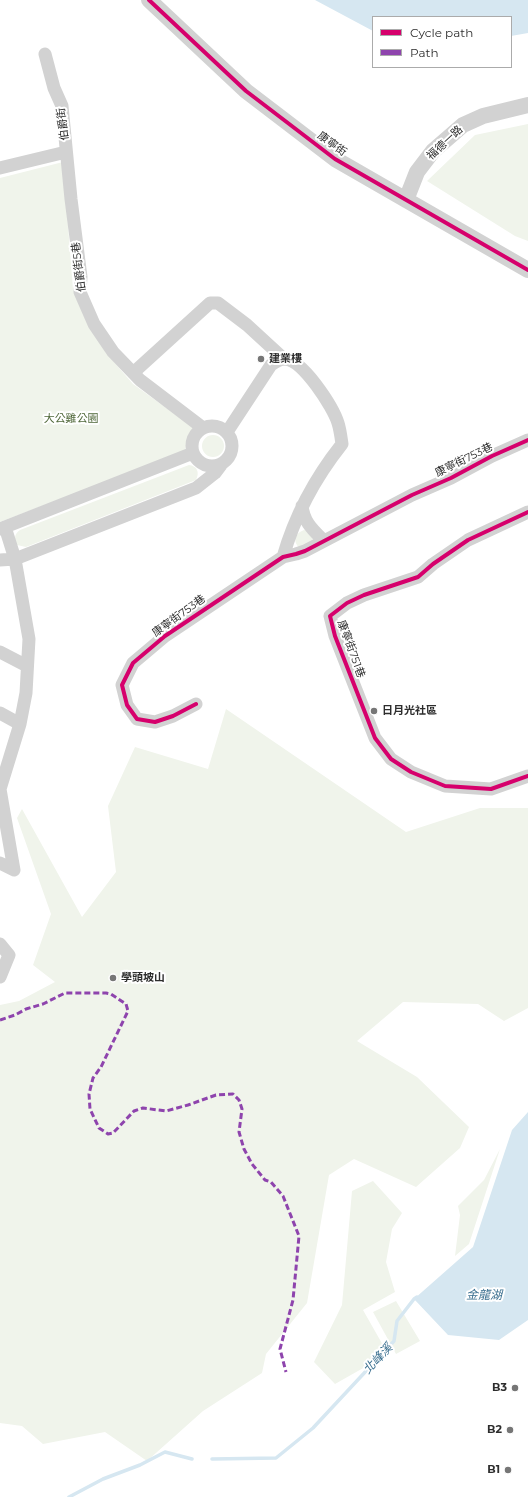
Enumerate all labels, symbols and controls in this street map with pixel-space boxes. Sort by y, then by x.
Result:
legend [372,16,512,68]
text: Cycle path [410,25,473,40]
text: Path [410,45,439,60]
street label: 伯爵街 [54,107,72,141]
street label: 福德一路 [424,123,466,163]
street label: 康寧街 [315,129,349,159]
street label: 伯爵街5巷 [69,241,89,293]
place label: 建業樓 [269,352,302,366]
marker: 建業樓 [256,354,266,364]
park label: 大公雞公園 [44,412,98,426]
street label: 康寧街753巷 [433,440,495,480]
street label: 康寧街753巷 [150,592,208,640]
street label: 康寧街751巷 [334,618,368,680]
place label: 日月光社區 [382,704,437,718]
marker: 日月光社區 [369,706,379,716]
place label: 學頭坡山 [121,971,165,985]
marker: 學頭坡山 [108,973,118,983]
water label: 金龍湖 [466,1288,502,1302]
water label: 北峰溪 [360,1341,396,1377]
place label: B3 [492,1381,507,1395]
marker: B3 [510,1383,520,1393]
place label: B2 [487,1423,502,1437]
marker: B2 [505,1425,515,1435]
place label: B1 [487,1463,500,1477]
marker: B1 [503,1465,513,1475]

